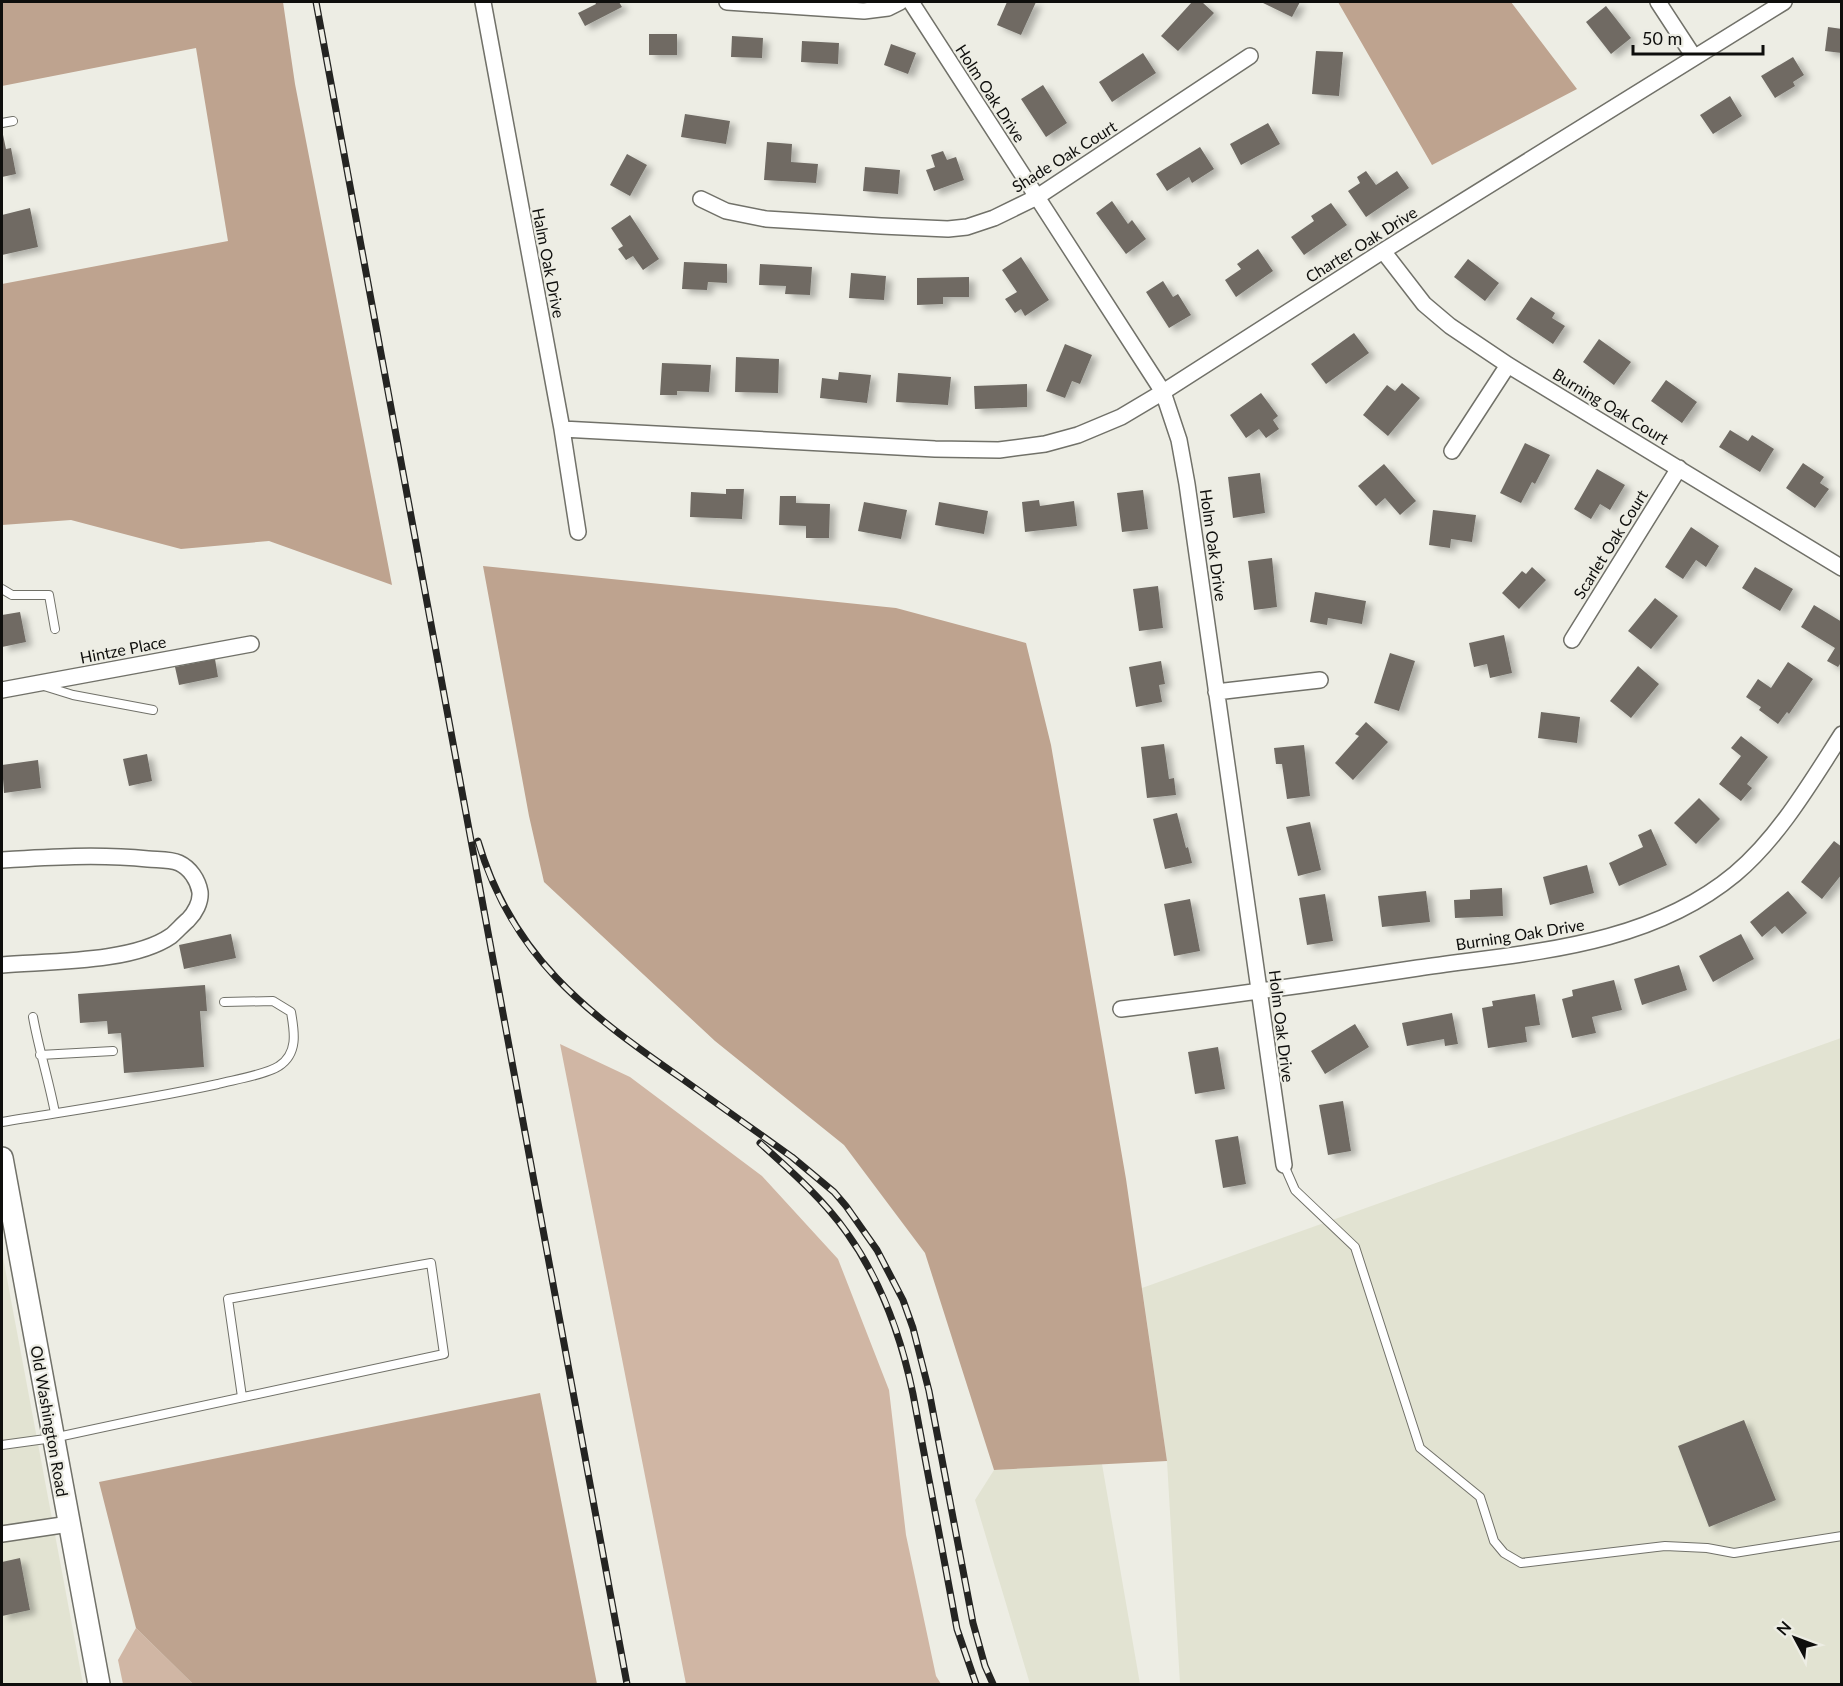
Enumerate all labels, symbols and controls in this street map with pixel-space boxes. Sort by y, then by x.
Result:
scale bar [1633,18,1764,56]
text: 50 m [1642,27,1682,49]
street label: Holm Oak Drive [952,40,1030,146]
street label: Shade Oak Court [1008,116,1120,196]
street label: Charter Oak Drive [1302,202,1420,286]
street label: Halm Oak Drive [529,206,569,320]
street label: Burning Oak Court [1550,364,1673,448]
street label: Scarlet Oak Court [1569,486,1651,602]
street label: Holm Oak Drive [1197,488,1231,602]
street label: Hintze Place [78,631,168,667]
street label: Burning Oak Drive [1454,914,1586,954]
street label: Holm Oak Drive [1266,969,1298,1083]
street label: Old Washington Road [27,1344,73,1498]
north arrow [1765,1608,1825,1668]
text: N [1772,1617,1795,1639]

